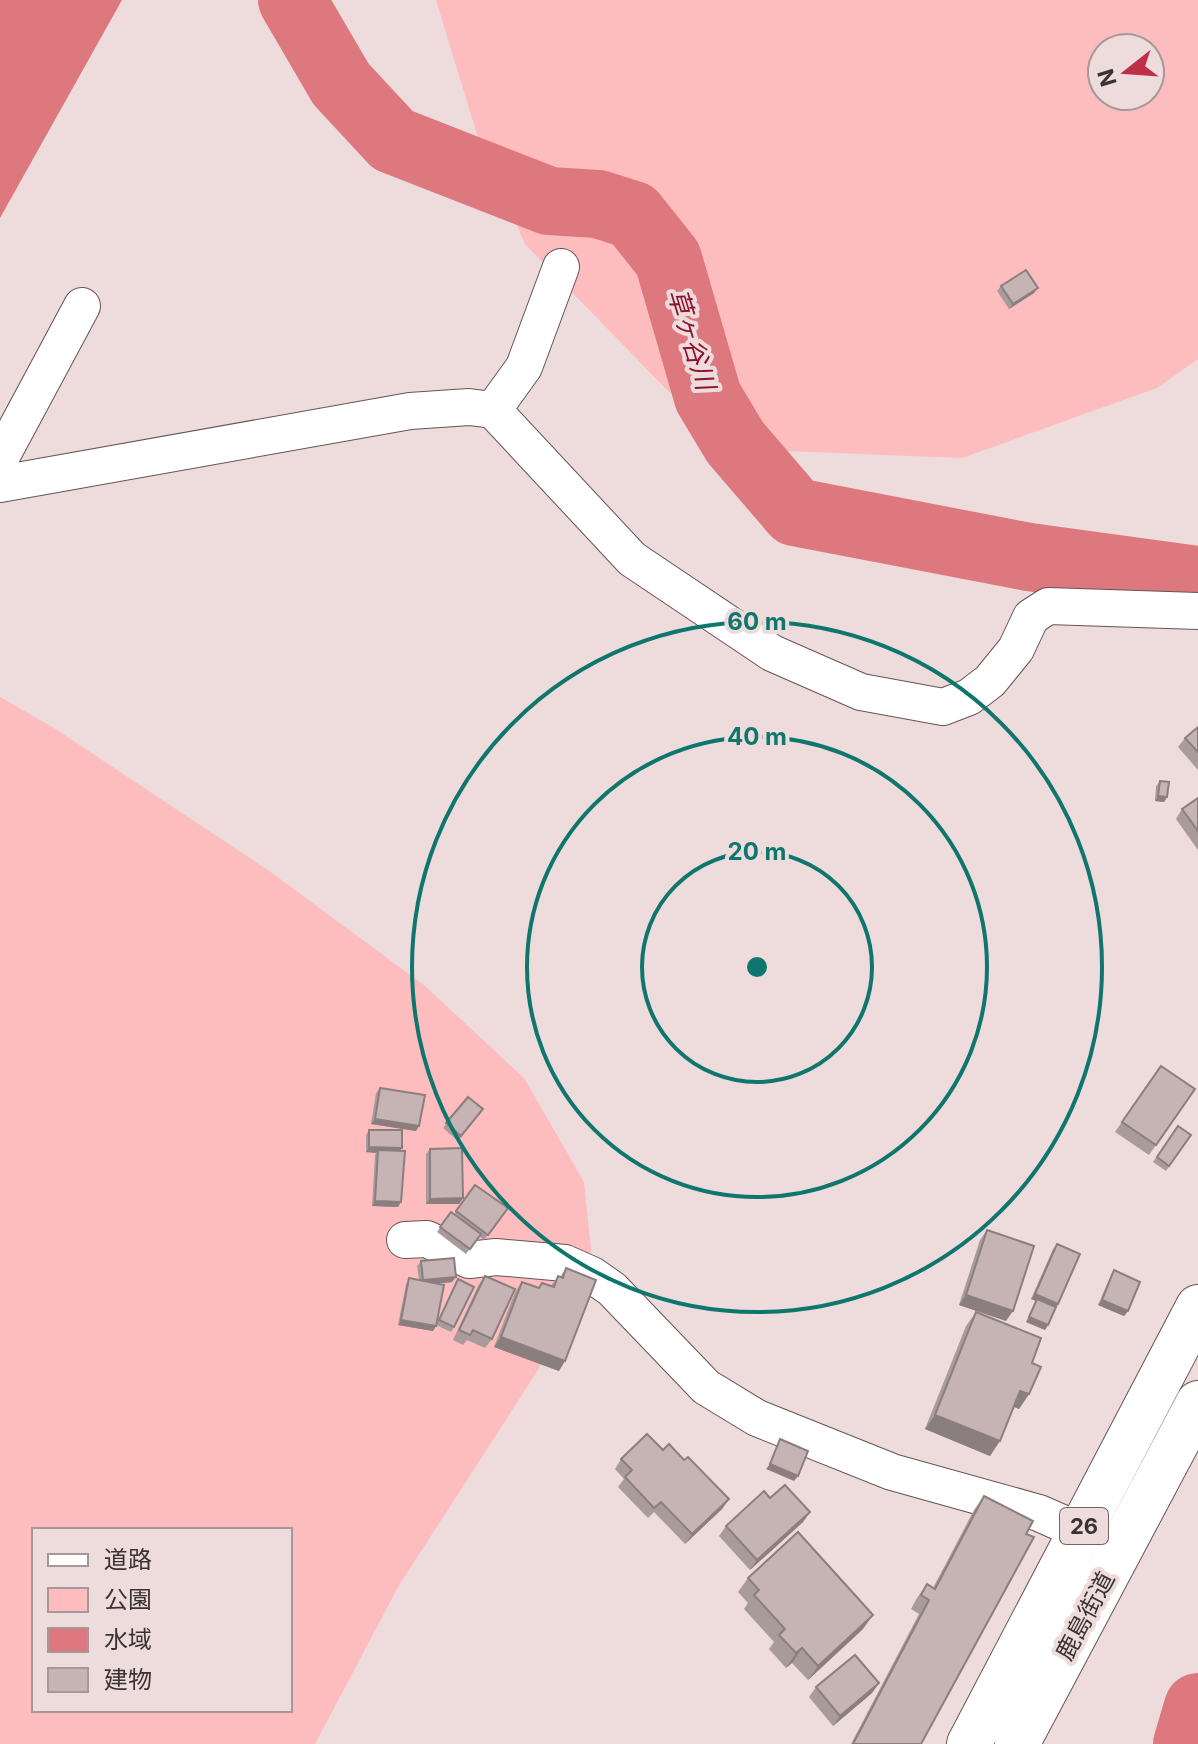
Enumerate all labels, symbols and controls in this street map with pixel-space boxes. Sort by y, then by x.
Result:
north arrow [1086,32,1166,112]
text: N [1092,66,1122,90]
water label: 草ヶ谷川 [662,285,723,396]
text: 60 m [727,607,787,636]
text: 40 m [727,722,787,751]
text: 20 m [728,837,786,866]
centre of rings [743,953,771,981]
road number: 26 [1060,1508,1108,1544]
legend [32,1528,292,1712]
text: 道路 [104,1545,152,1574]
street label: 鹿島街道 [1050,1567,1120,1665]
text: 公園 [104,1585,152,1614]
text: 水域 [104,1625,152,1654]
text: 建物 [104,1665,152,1694]

